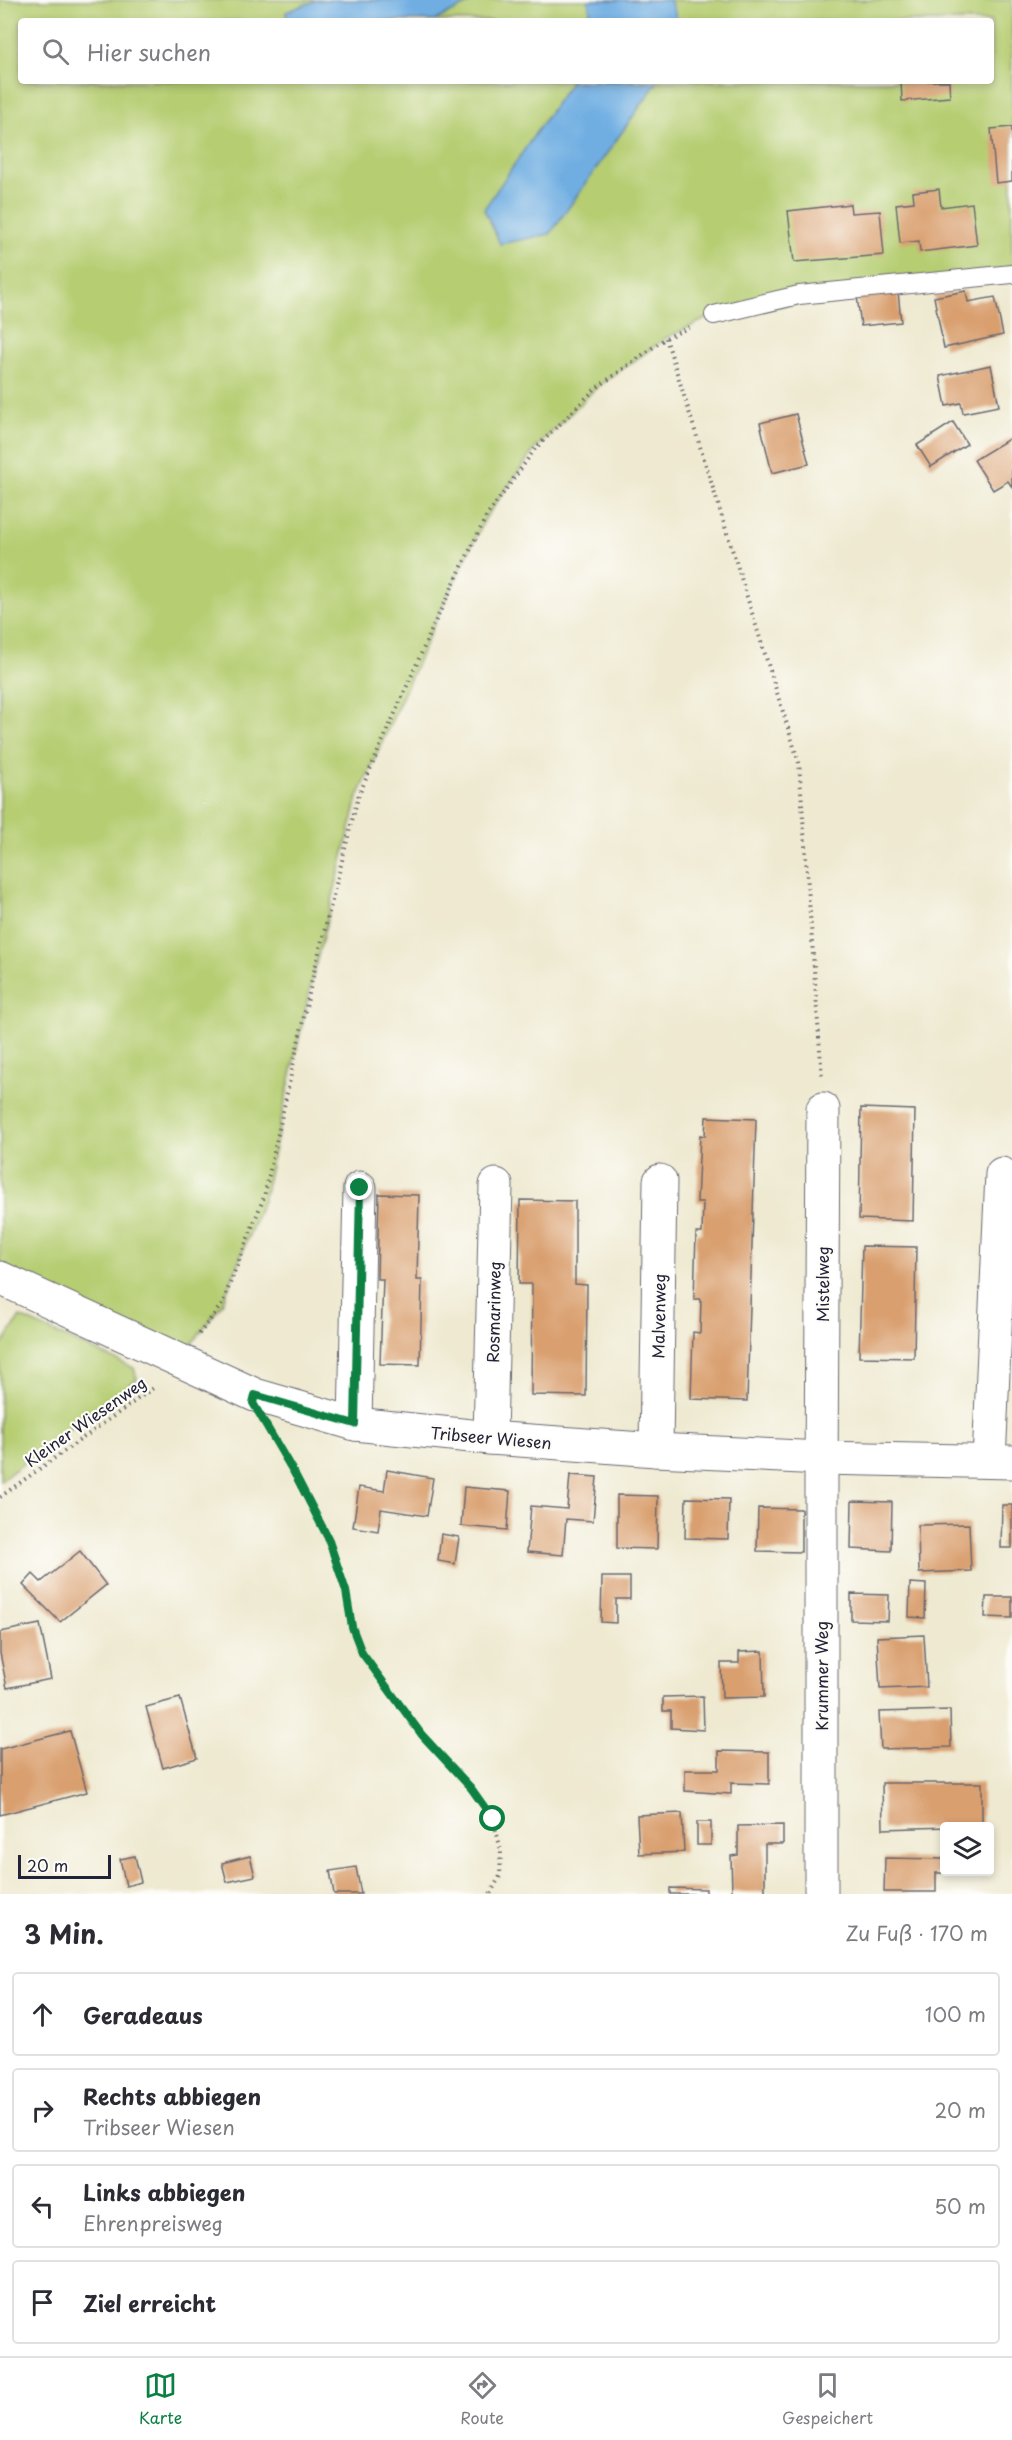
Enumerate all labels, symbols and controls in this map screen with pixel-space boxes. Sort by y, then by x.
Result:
search box [18,18,994,84]
icon: search [39,35,72,68]
text: Hier suchen [87,35,211,68]
route end [346,1174,372,1200]
street label: Mistelweg [810,1246,834,1322]
street label: Rosmarinweg [480,1261,506,1363]
street label: Malvenweg [645,1273,671,1359]
street label: Kleiner Wiesenweg [19,1370,151,1472]
street label: Tribseer Wiesen [429,1420,553,1454]
street label: Krummer Weg [809,1621,833,1731]
route start [479,1805,505,1831]
map controls [940,1822,994,1876]
button: layers [940,1822,994,1876]
scale bar [18,1852,111,1880]
text: 20 m [27,1853,68,1877]
text: 3 Min. [24,1914,104,1953]
text: Zu Fuß · 170 m [846,1918,988,1948]
icon: ahead [26,1998,59,2031]
text: Geradeaus [83,1998,203,2031]
text: 100 m [925,1999,986,2029]
text: Rechts abbiegen [83,2079,261,2112]
icon: right [26,2094,59,2127]
text: 20 m [934,2095,986,2125]
text: Tribseer Wiesen [83,2112,235,2142]
text: Links abbiegen [83,2175,245,2208]
icon: left [26,2190,59,2223]
text: 50 m [934,2191,986,2221]
text: Ehrenpreisweg [83,2208,223,2238]
icon: arrive [26,2286,59,2319]
text: Ziel erreicht [83,2286,216,2319]
tab: Karte [139,2369,182,2429]
tab: Route [460,2369,504,2429]
tab: Gespeichert [782,2369,873,2429]

